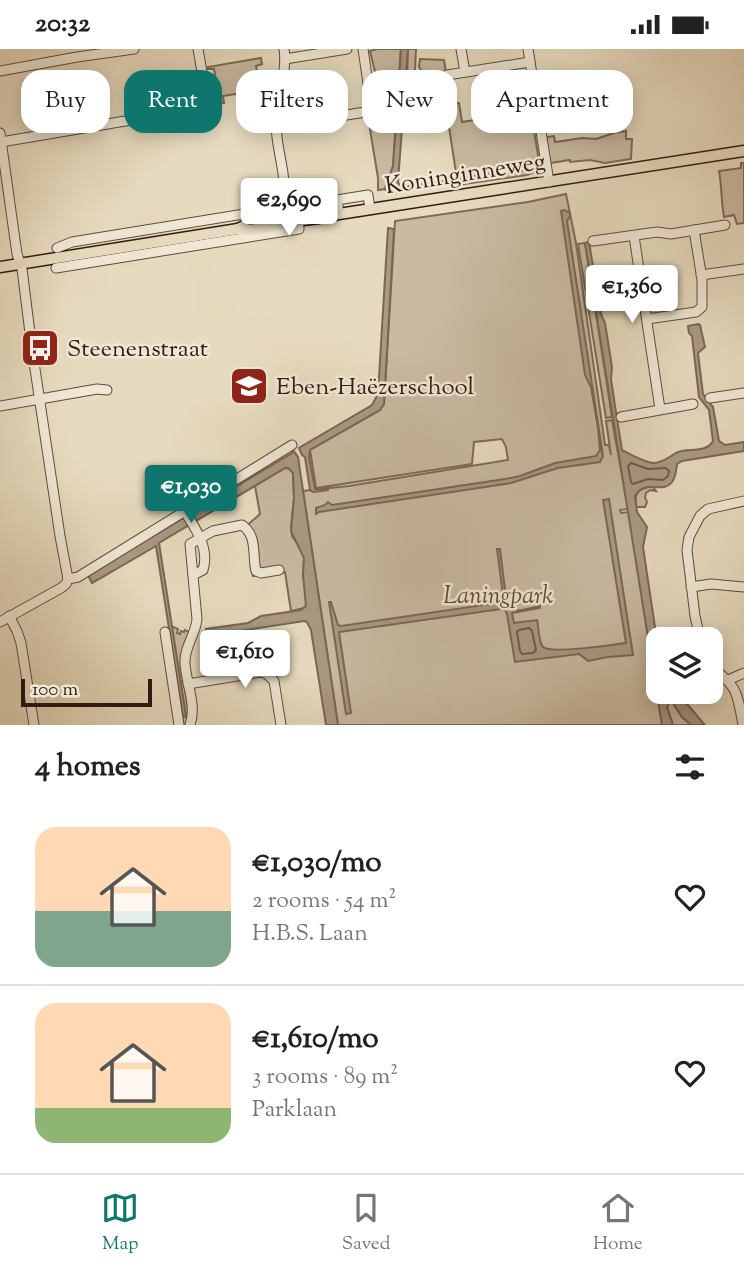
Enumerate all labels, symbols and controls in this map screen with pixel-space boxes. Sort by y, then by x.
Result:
text: 20:32 [35,6,90,43]
chip: Buy [21,70,110,133]
chip: Rent [124,70,222,133]
chip: Filters [236,70,348,133]
chip: New [362,70,457,133]
chip: Apartment [471,70,633,133]
street label: Koninginneweg [383,145,548,204]
pin: €2,690 [232,179,346,238]
text: €2,690 [257,184,321,217]
pin: €1,360 [575,265,689,325]
text: €1,360 [602,271,662,304]
bus stop icon: Steenenstraat [19,327,61,369]
place label: Steenenstraat [67,333,208,367]
school or university icon: Eben-Haëzerschool [228,365,270,407]
place label: Eben-Haëzerschool [276,371,475,405]
pin: €1,030 [134,465,248,525]
text: €1,030 [161,471,221,504]
park label: Laningpark [443,580,553,614]
map controls [646,627,723,704]
button: layers [646,627,723,704]
pin: €1,610 [188,631,302,690]
text: €1,610 [216,636,274,669]
scale bar [21,676,152,708]
text: 100 m [32,677,78,704]
text: 4 homes [35,746,141,789]
icon: filters [671,748,709,786]
text: €1,030/mo [252,842,382,885]
icon: home [91,855,175,939]
icon: heart [671,878,709,916]
text: 2 rooms · 54 m² [252,885,396,918]
text: H.B.S. Laan [252,918,368,951]
text: €1,610/mo [252,1018,379,1061]
icon: home [91,1031,175,1115]
icon: heart [671,1054,709,1092]
text: 3 rooms · 89 m² [252,1061,398,1094]
text: Parklaan [252,1094,337,1127]
tab: Map [101,1189,139,1258]
tab: Saved [342,1189,390,1258]
tab: Home [593,1189,643,1258]

